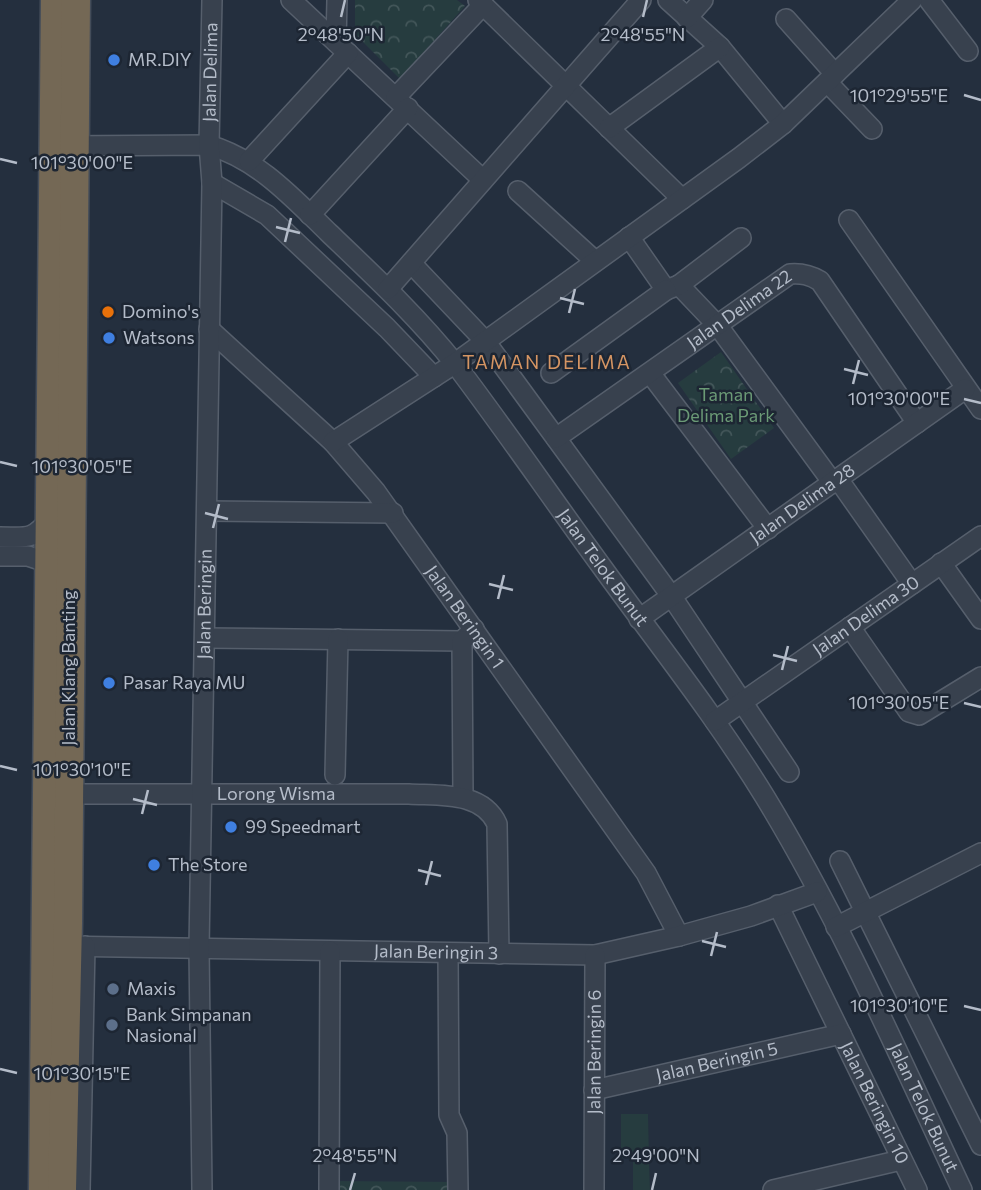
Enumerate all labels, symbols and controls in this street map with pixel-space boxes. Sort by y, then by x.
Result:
street label: Jalan Delima [197,22,222,122]
text: 2°48'50"N [298,23,384,45]
text: 2°48'55"N [601,23,685,45]
place label: MR.DIY [128,48,192,70]
marker: MR.DIY [106,52,122,68]
text: 101°29'55"E [850,84,948,106]
text: 101°30'00"E [31,151,133,173]
street label: Jalan Delima 22 [682,264,796,353]
place label: Domino's [122,300,199,322]
marker: Domino's [100,304,116,320]
place label: Watsons [123,326,195,348]
marker: Watsons [101,330,117,346]
district label: TAMAN DELIMA [462,350,632,373]
park label: Taman Delima Park [677,383,775,426]
text: 101°30'00"E [848,387,950,409]
text: 101°30'05"E [32,455,132,477]
street label: Jalan Delima 28 [745,458,859,548]
street label: Jalan Telok Bunut [553,504,654,630]
street label: Jalan Beringin [192,549,216,659]
street label: Jalan Beringin 1 [421,561,510,672]
street label: Jalan Delima 30 [808,570,923,660]
street label: Jalan Klang Banting [57,590,79,746]
place label: Pasar Raya MU [123,671,245,693]
marker: Pasar Raya MU [101,675,117,691]
text: 101°30'05"E [849,691,949,713]
text: 101°30'10"E [33,758,131,780]
street label: Lorong Wisma [217,782,335,804]
place label: 99 Speedmart [245,815,361,837]
marker: 99 Speedmart [223,819,239,835]
place label: The Store [168,853,248,875]
marker: The Store [146,857,162,873]
street label: Jalan Beringin 3 [374,939,498,963]
place label: Maxis [127,977,176,999]
marker: Maxis [105,981,121,997]
street label: Jalan Beringin 6 [582,990,605,1114]
text: 101°30'10"E [850,994,948,1016]
place label: Bank Simpanan Nasional [126,1003,252,1046]
marker: Bank Simpanan Nasional [104,1017,120,1033]
street label: Jalan Beringin 5 [654,1037,780,1086]
street label: Jalan Beringin 10 [836,1038,914,1167]
street label: Jalan Telok Bunut [885,1039,964,1175]
text: 101°30'15"E [34,1062,130,1084]
text: 2°48'55"N [313,1144,397,1166]
text: 2°49'00"N [612,1144,700,1166]

